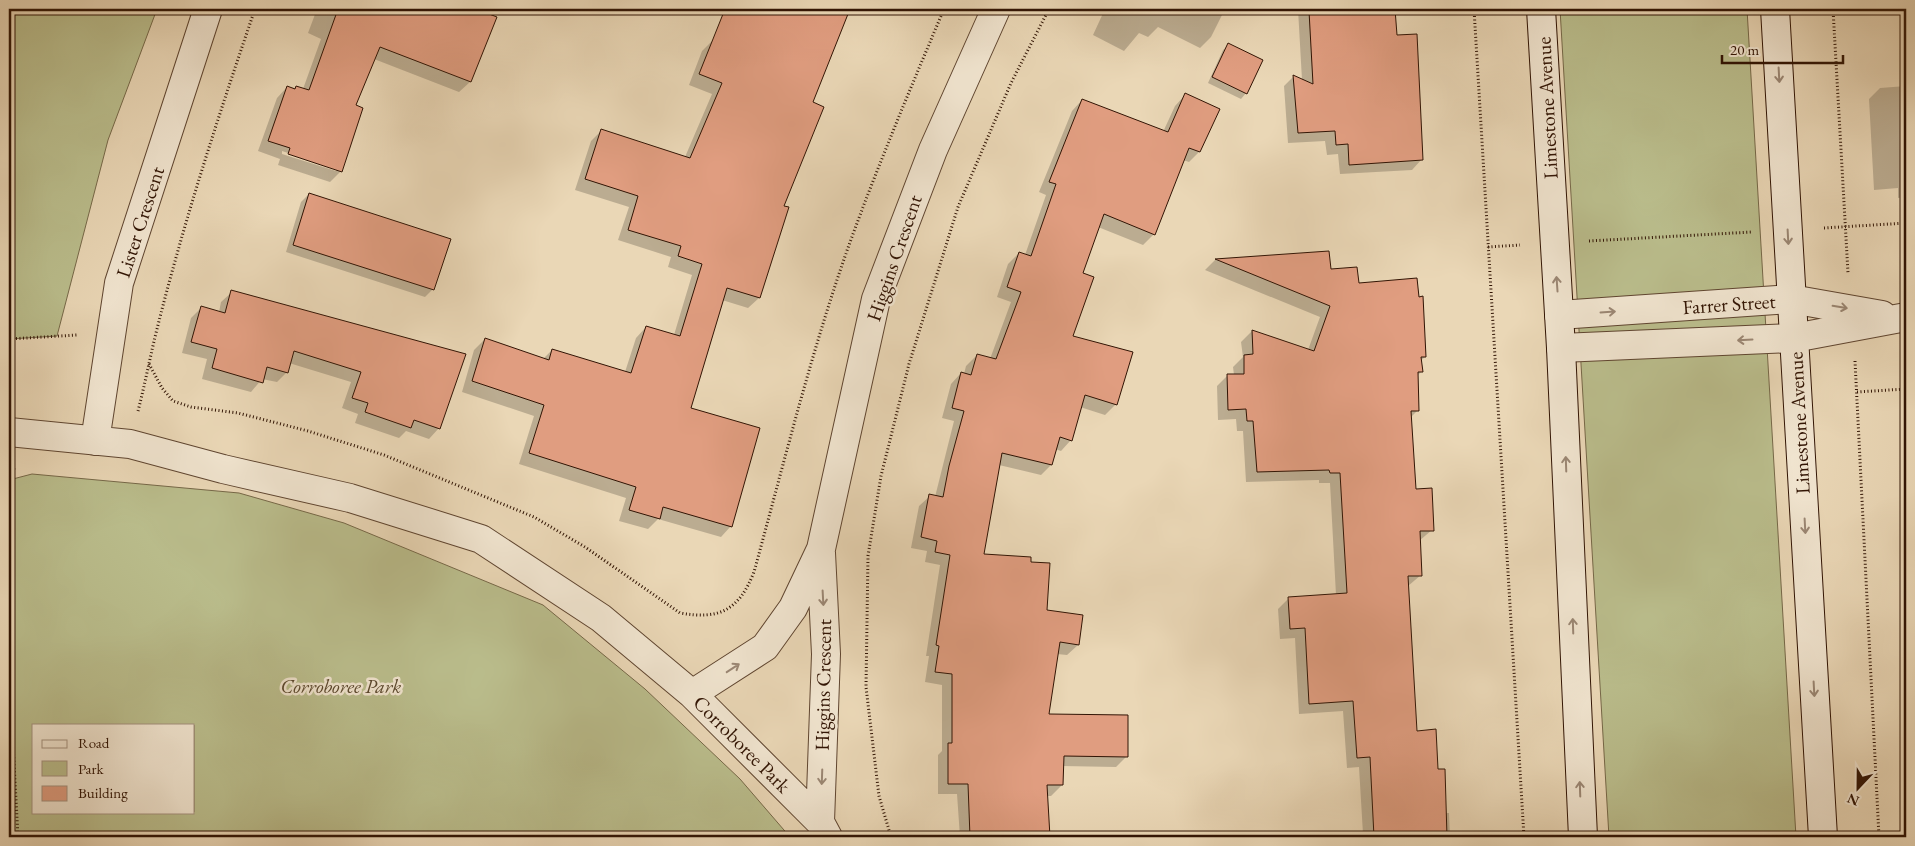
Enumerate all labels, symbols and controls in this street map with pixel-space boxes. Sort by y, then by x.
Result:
scale bar [1722,32,1844,64]
street label: Limestone Avenue [1530,36,1564,180]
text: 20 m [1730,40,1759,59]
one-way arrow [1774,67,1783,83]
street label: Lister Crescent [110,162,170,281]
street label: Higgins Crescent [860,191,928,325]
one-way arrow [1783,229,1792,245]
one-way arrow [1553,276,1562,292]
street label: Farrer Street [1682,288,1777,320]
one-way arrow [1831,303,1847,313]
one-way arrow [1600,307,1616,317]
one-way arrow [1737,335,1754,345]
street label: Limestone Avenue [1782,351,1816,495]
one-way arrow [1562,456,1571,472]
one-way arrow [1800,518,1809,534]
one-way arrow [819,589,828,605]
street label: Higgins Crescent [809,618,837,751]
one-way arrow [1569,618,1578,634]
one-way arrow [726,662,740,673]
park label: Corroboree Park [281,673,401,699]
one-way arrow [1809,680,1818,696]
street label: Corroboree Park [688,690,797,799]
legend [32,724,195,814]
text: Road [78,733,110,752]
text: Park [78,759,105,778]
north arrow [1832,764,1882,814]
one-way arrow [817,769,826,785]
one-way arrow [1576,781,1585,797]
text: Building [78,783,128,802]
text: N [1844,789,1862,811]

